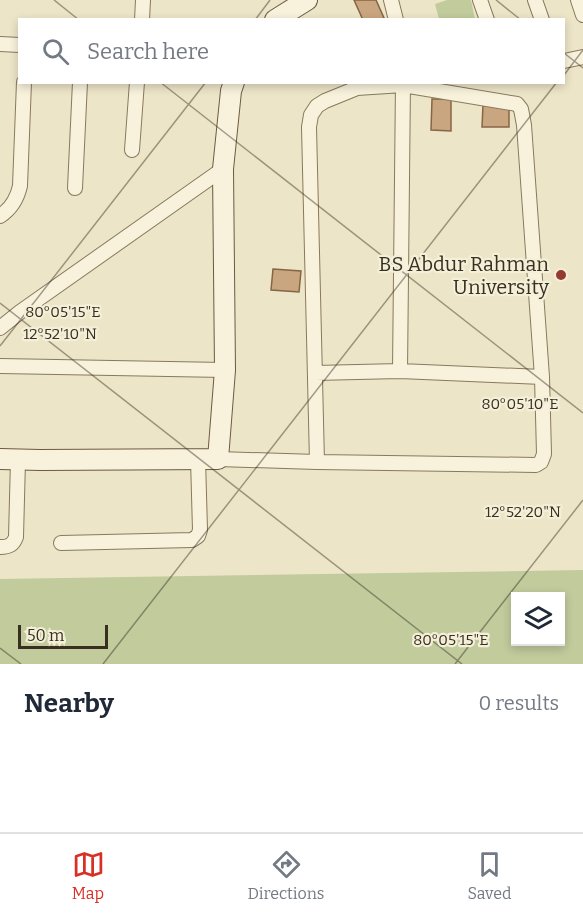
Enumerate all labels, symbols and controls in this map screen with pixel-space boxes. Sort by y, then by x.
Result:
search box [18,18,565,84]
icon: search [39,35,72,68]
text: Search here [87,38,209,65]
place label: BS Abdur Rahman University [379,252,549,299]
marker: BS Abdur Rahman University [554,268,568,282]
text: 80°05'15"E [25,303,101,321]
text: 12°52'10"N [23,325,97,343]
text: 80°05'10"E [482,395,558,413]
text: 12°52'20"N [485,503,561,521]
map controls [511,592,565,646]
button: layers [511,592,565,646]
scale bar [18,622,108,650]
text: 50 m [27,626,64,645]
text: 80°05'15"E [413,631,489,649]
text: Nearby [24,688,114,719]
text: 0 results [479,691,559,715]
tab: Map [72,848,105,903]
tab: Directions [248,848,325,903]
tab: Saved [468,848,511,903]

